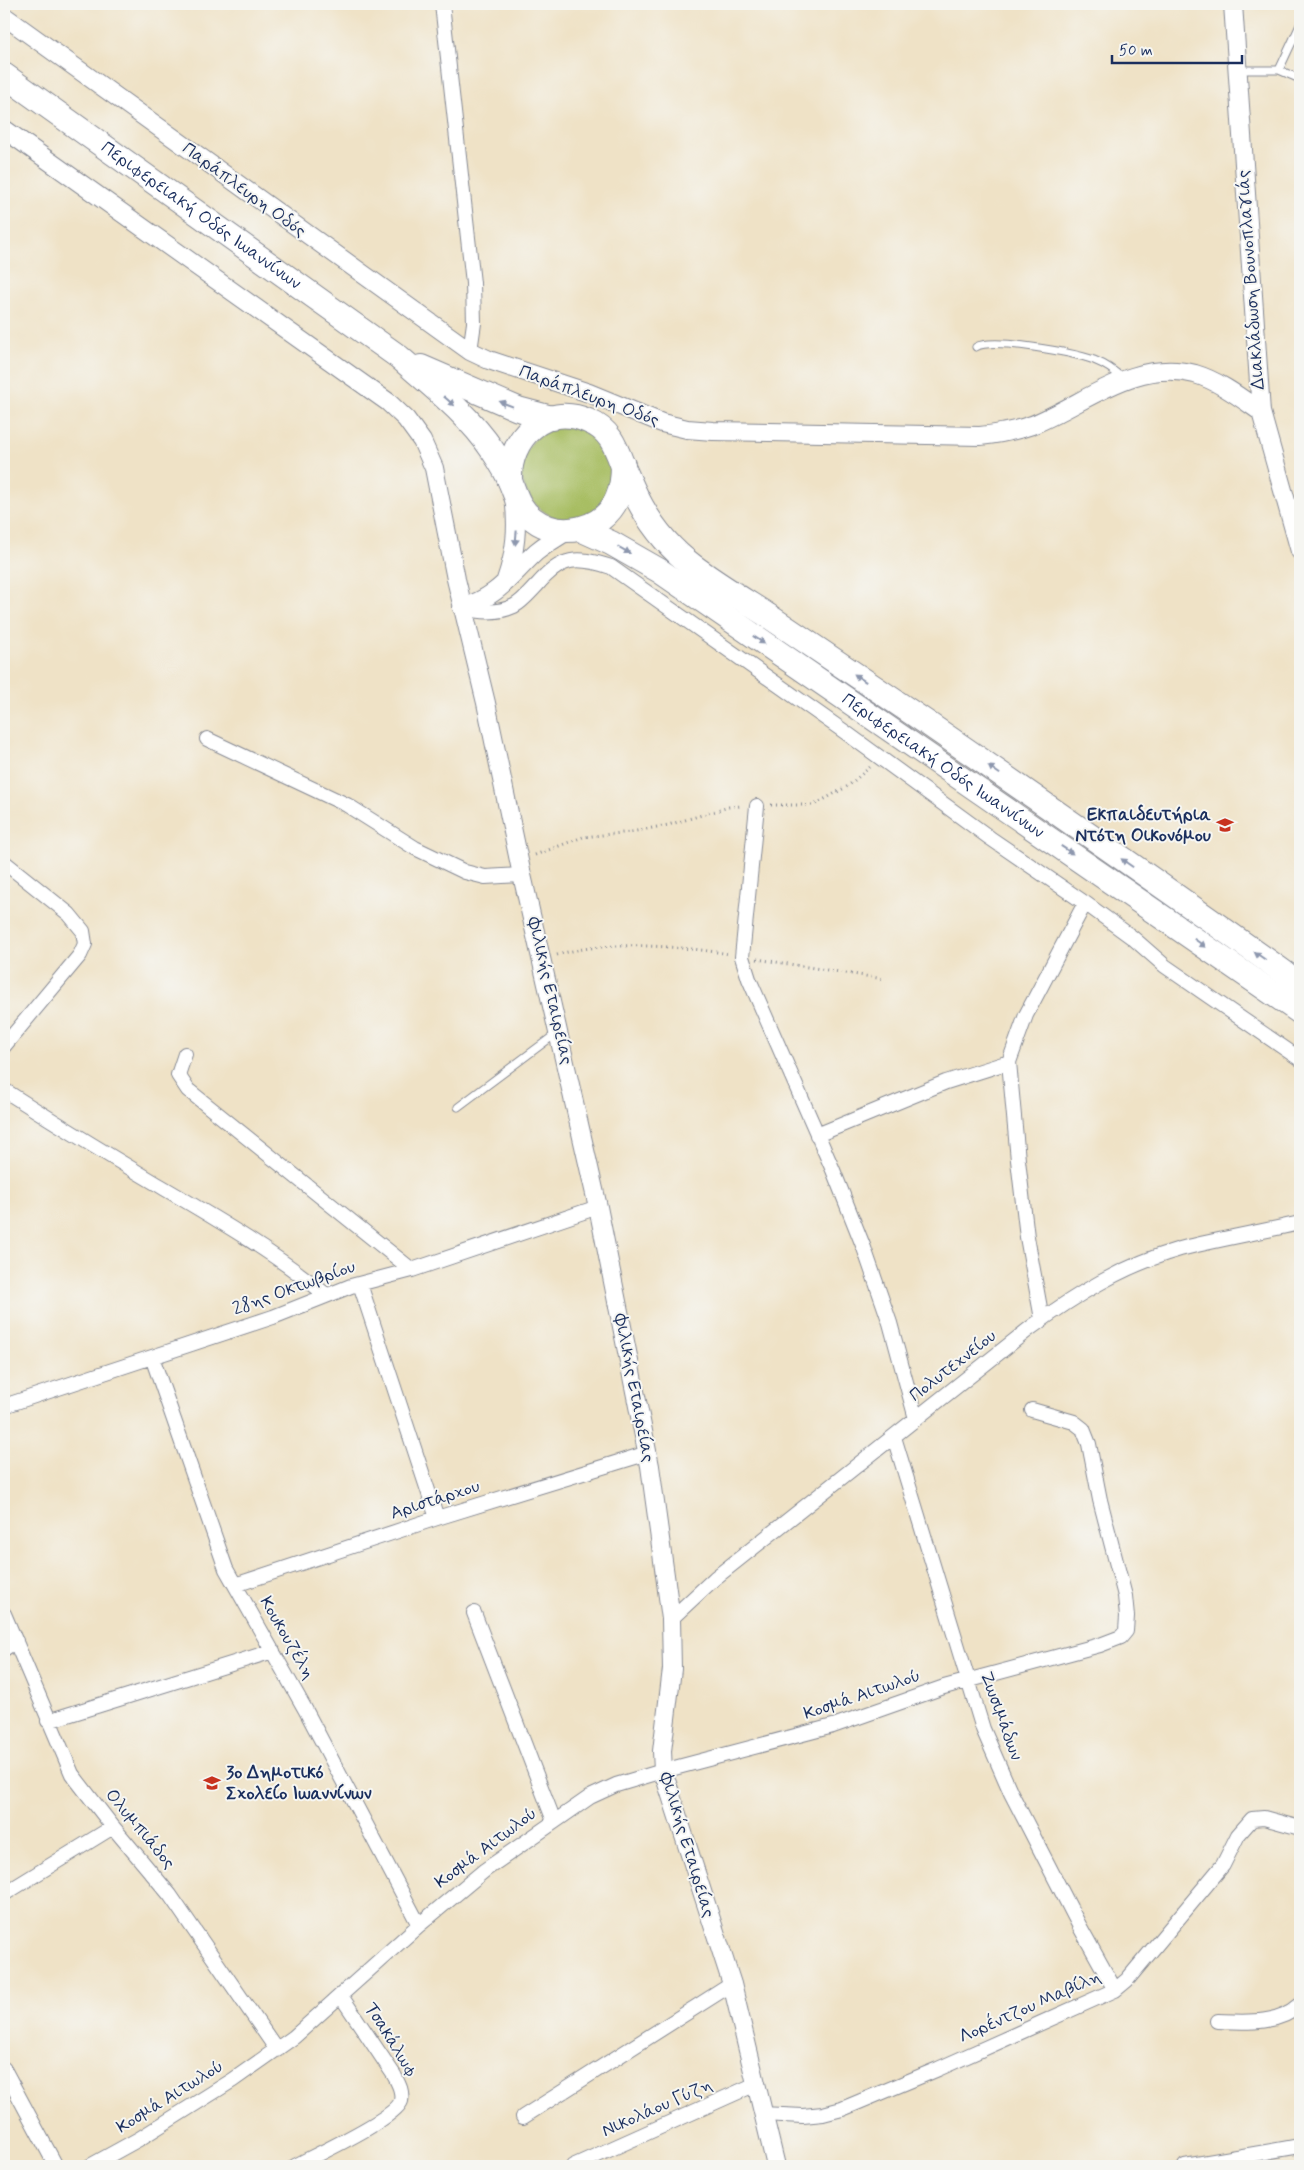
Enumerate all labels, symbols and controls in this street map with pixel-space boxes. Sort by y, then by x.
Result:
scale bar [1112,32,1242,64]
text: 50 m [1119,41,1153,61]
street label: Περιφερειακή Οδός Ιωαννίνων [96,136,306,295]
street label: Παράπλευρη Οδός [177,137,311,243]
street label: Διακλάδωση Βουνοπλαγιάς [1231,169,1271,391]
street label: Παράπλευρη Οδός [516,359,663,433]
one-way arrow [442,395,454,407]
one-way arrow [498,400,513,407]
one-way arrow [512,531,520,547]
one-way arrow [617,546,631,554]
one-way arrow [753,635,766,645]
one-way arrow [853,673,867,683]
street label: Περιφερειακή Οδός Ιωαννίνων [837,688,1049,844]
one-way arrow [987,765,1001,775]
place label: Εκπαιδευτήρια Ντότη Οικονόμου [1075,803,1212,848]
school or university icon: Εκπαιδευτήρια Ντότη Οικονόμου [1215,815,1235,835]
one-way arrow [1060,845,1074,855]
one-way arrow [1120,858,1134,868]
street label: Φιλικής Εταιρείας [521,914,579,1067]
one-way arrow [1194,938,1207,948]
one-way arrow [1254,951,1267,961]
street label: 28ης Οκτωβρίου [229,1255,359,1321]
street label: Φιλικής Εταιρείας [608,1311,660,1464]
street label: Πολυτεχνείου [905,1324,1001,1408]
street label: Αριστάρχου [387,1474,483,1526]
street label: Κουκουζέλη [254,1592,321,1684]
street label: Κοσμά Αιτωλού [800,1664,924,1726]
street label: Ζωσιμάδων [974,1668,1028,1764]
place label: 3ο Δημοτικό Σχολείο Ιωαννίνων [226,1761,372,1806]
street label: Φιλικής Εταιρείας [653,1769,721,1921]
school or university icon: 3ο Δημοτικό Σχολείο Ιωαννίνων [202,1773,222,1793]
street label: Ολυμπιάδος [99,1784,181,1874]
street label: Κοσμά Αιτωλού [430,1802,542,1894]
street label: Λορέντζου Μαβίλη [955,1964,1105,2049]
street label: Τσακάλωφ [359,1998,423,2082]
street label: Κοσμά Αιτωλού [112,2055,228,2139]
street label: Νικολάου Γύζη [598,2073,716,2143]

